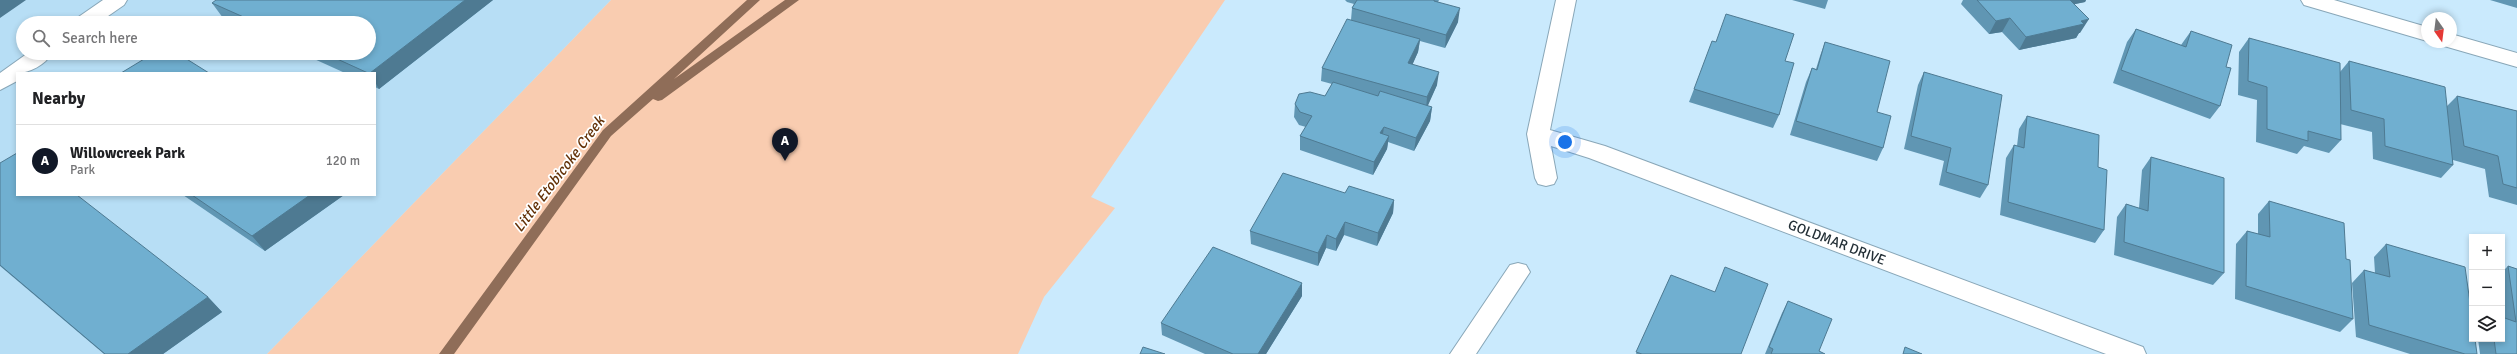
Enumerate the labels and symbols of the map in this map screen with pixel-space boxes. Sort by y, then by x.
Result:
north arrow [2421,12,2457,48]
water label: Little Etobicoke Creek [510,111,609,235]
pin: A [772,128,798,161]
your location [1555,132,1575,152]
street label: GOLDMAR DRIVE [1786,216,1888,269]

